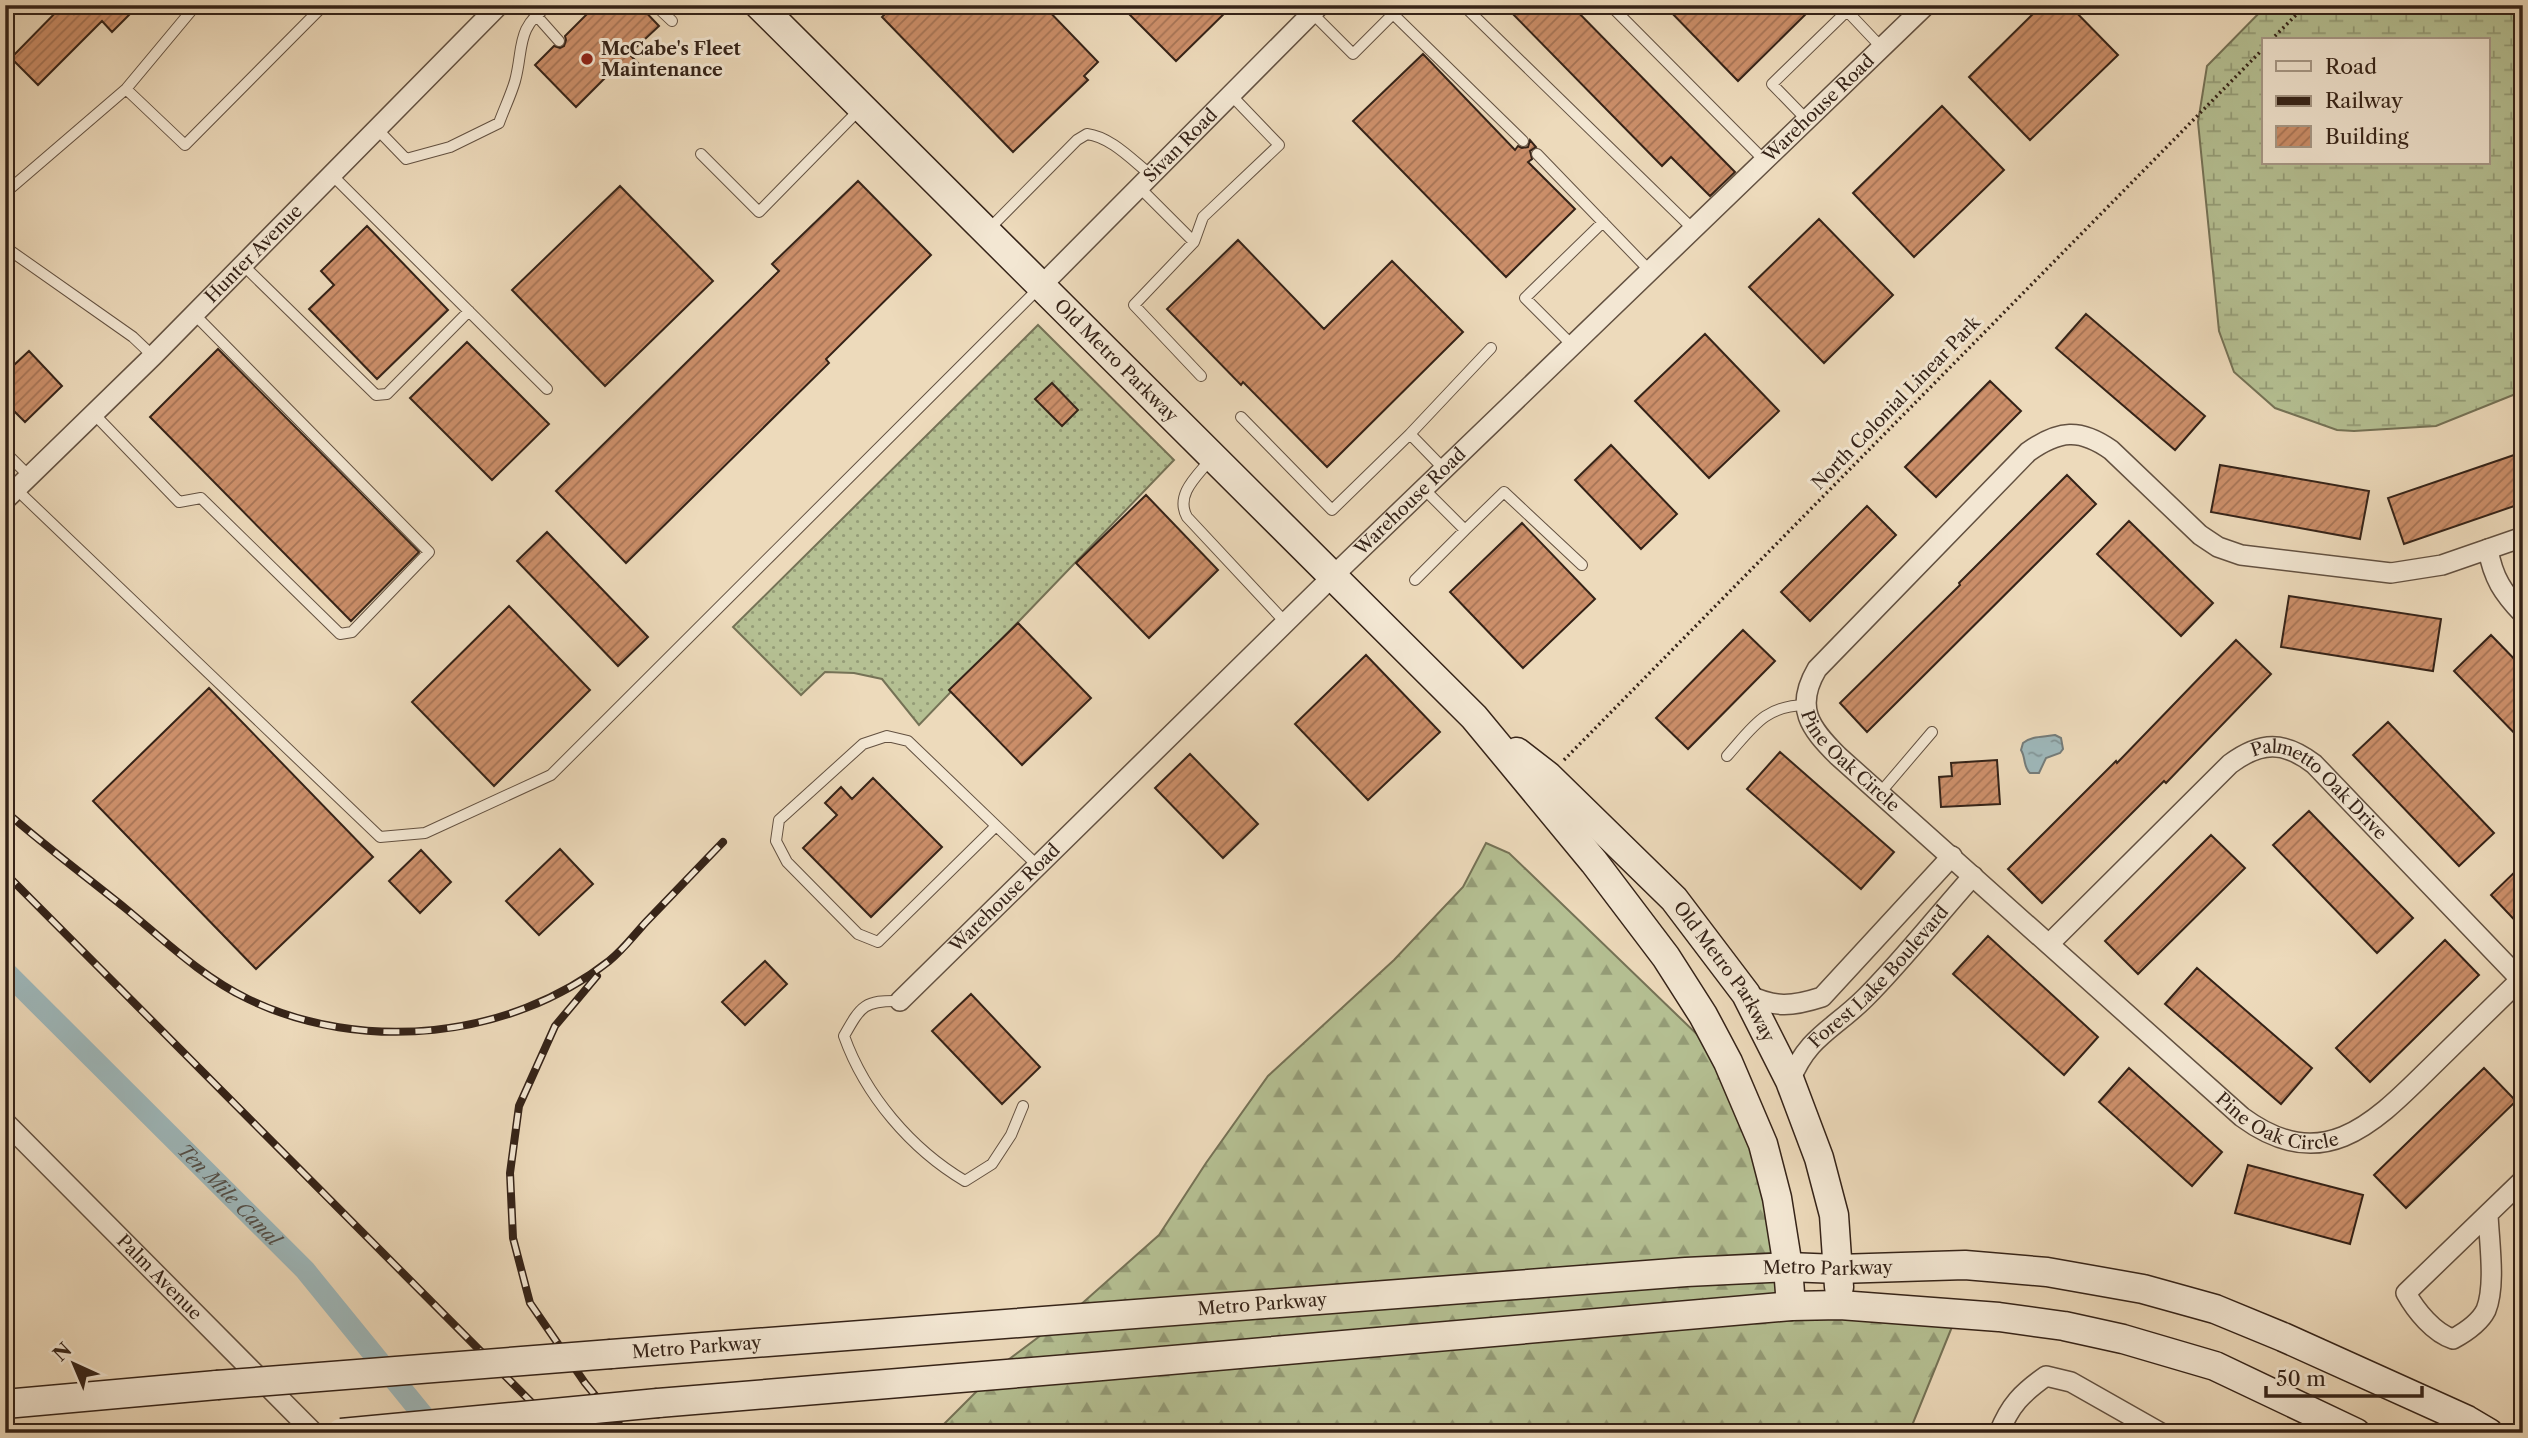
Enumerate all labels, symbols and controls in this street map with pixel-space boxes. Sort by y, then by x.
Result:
place label: McCabe's Fleet Maintenance [601,38,741,81]
legend [2262,38,2490,164]
street label: Warehouse Road [1758,50,1879,167]
marker: McCabe's Fleet Maintenance [579,51,595,67]
text: Road [2325,54,2377,79]
text: Railway [2325,88,2403,113]
street label: Sivan Road [1139,104,1222,187]
text: Building [2325,124,2410,149]
street label: Hunter Avenue [201,200,307,308]
street label: Old Metro Parkway [1050,294,1183,428]
street label: North Colonial Linear Park [1807,311,1986,494]
street label: Warehouse Road [1349,443,1470,561]
street label: Pine Oak Circle [1796,707,1904,817]
street label: Palmetto Oak Drive [2248,736,2391,844]
street label: Warehouse Road [944,839,1065,958]
street label: Old Metro Parkway [1669,897,1780,1047]
street label: Forest Lake Boulevard [1804,901,1953,1053]
street label: Pine Oak Circle [2211,1088,2341,1154]
water label: Ten Mile Canal [173,1139,287,1253]
street label: Palm Avenue [112,1230,206,1325]
street label: Metro Parkway [1762,1256,1894,1280]
street label: Metro Parkway [1197,1288,1329,1320]
north arrow [38,1330,108,1400]
street label: Metro Parkway [631,1331,763,1363]
text: N [49,1338,76,1366]
scale bar [2266,1354,2421,1398]
text: 50 m [2276,1366,2326,1391]

